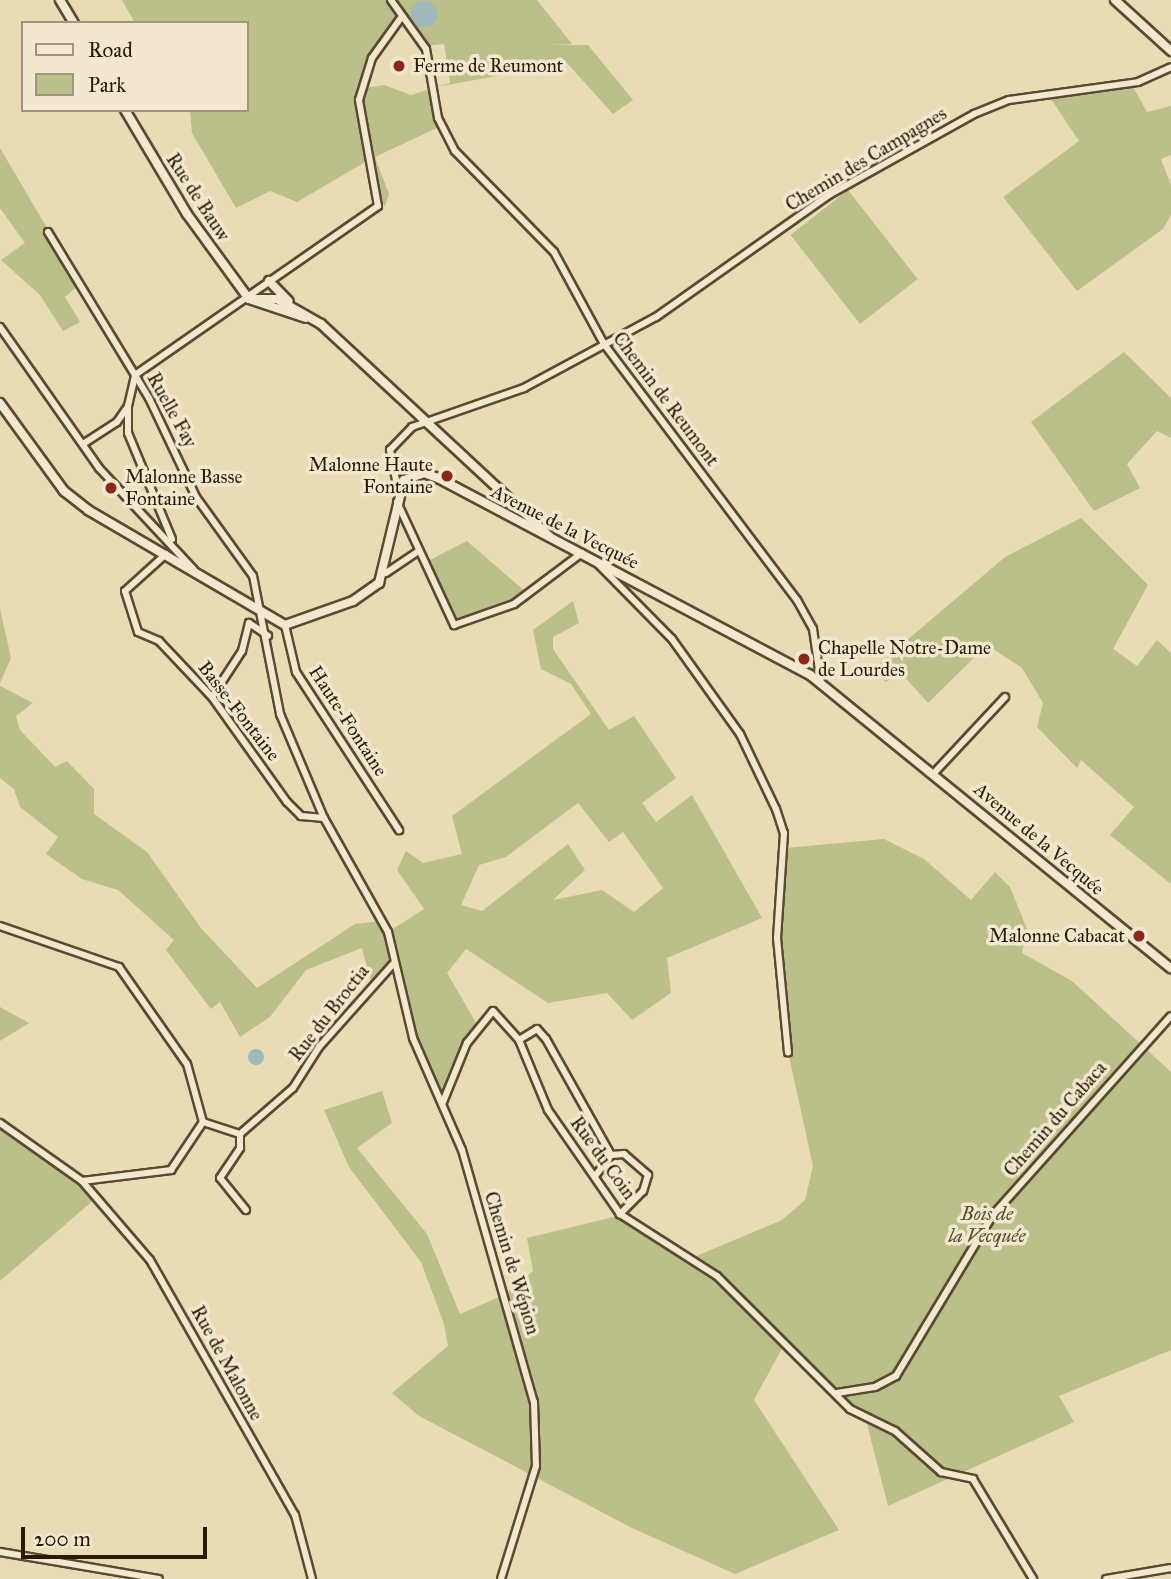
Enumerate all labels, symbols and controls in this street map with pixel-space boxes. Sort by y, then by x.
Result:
legend [21,21,248,112]
text: Road [88,37,133,63]
place label: Ferme de Reumont [413,55,563,77]
marker: Ferme de Reumont [391,58,407,74]
text: Park [88,72,126,98]
street label: Chemin des Campagnes [781,102,951,216]
street label: Rue de Bauw [161,149,235,245]
street label: Chemin de Reumont [608,327,724,471]
street label: Ruelle Fay [142,369,202,451]
place label: Malonne Haute Fontaine [309,454,433,498]
place label: Malonne Basse Fontaine [125,466,242,510]
marker: Malonne Haute Fontaine [439,468,455,484]
marker: Malonne Basse Fontaine [103,480,119,496]
street label: Avenue de la Vecquée [487,480,643,574]
place label: Chapelle Notre-Dame de Lourdes [818,637,991,681]
marker: Chapelle Notre-Dame de Lourdes [796,651,812,667]
street label: Basse-Fontaine [193,657,285,765]
street label: Haute-Fontaine [304,661,392,781]
street label: Avenue de la Vecquée [969,778,1109,900]
place label: Malonne Cabacat [989,925,1125,947]
marker: Malonne Cabacat [1131,928,1147,944]
street label: Rue du Broctia [284,960,374,1066]
street label: Chemin du Cabaca [999,1057,1111,1181]
street label: Rue du Coin [565,1112,641,1204]
street label: Chemin de Wépion [479,1189,545,1337]
park label: Bois de la Vecquée [949,1203,1025,1247]
street label: Rue de Malonne [186,1302,268,1424]
scale bar [24,1512,210,1556]
text: 200 m [34,1526,91,1552]

